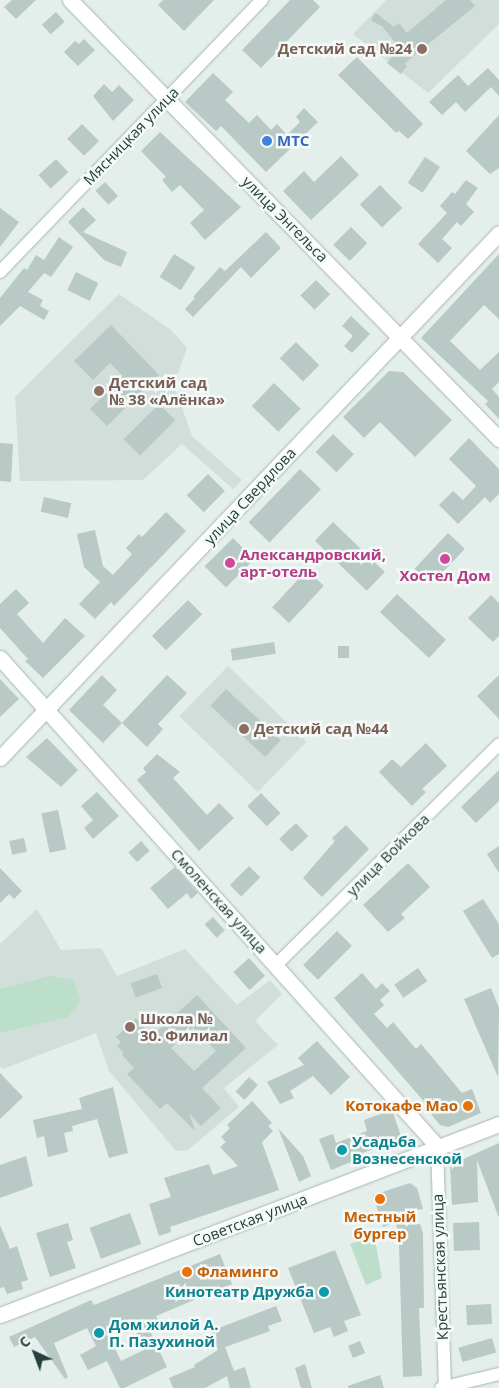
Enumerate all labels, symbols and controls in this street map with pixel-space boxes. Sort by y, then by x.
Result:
place label: Детский сад №24 [278,40,412,58]
marker: Детский сад №24 [416,43,428,55]
street label: Мясницкая улица [80,83,182,189]
place label: МТС [277,132,309,150]
marker: МТС [261,135,273,147]
street label: улица Энгельса [238,172,332,266]
place label: Детский сад № 38 «Алёнка» [109,373,225,408]
marker: Детский сад № 38 «Алёнка» [93,385,105,397]
street label: улица Свердлова [200,444,300,548]
place label: Александровский, арт-отель [240,545,386,580]
marker: Хостел Дом [439,553,451,565]
marker: Александровский, арт-отель [224,557,236,569]
place label: Хостел Дом [399,567,491,585]
place label: Детский сад №44 [254,720,388,738]
marker: Детский сад №44 [238,723,250,735]
street label: улица Войкова [343,810,433,900]
street label: Смоленская улица [167,845,271,957]
place label: Школа № 30. Филиал [140,1009,228,1044]
marker: Школа № 30. Филиал [124,1021,136,1033]
place label: Котокафе Мао [345,1097,458,1115]
marker: Котокафе Мао [462,1100,474,1112]
place label: Усадьба Вознесенской [352,1132,462,1167]
marker: Усадьба Вознесенской [336,1144,348,1156]
street label: Советская улица [190,1190,310,1250]
marker: Местный бургер [374,1193,386,1205]
street label: Крестьянская улица [428,1193,452,1341]
place label: Местный бургер [344,1207,416,1242]
place label: Фламинго [197,1263,278,1281]
marker: Фламинго [181,1266,193,1278]
place label: Кинотеатр Дружба [165,1283,314,1301]
marker: Кинотеатр Дружба [318,1286,330,1298]
place label: Дом жилой А. П. Пазухиной [109,1315,218,1350]
marker: Дом жилой А. П. Пазухиной [93,1327,105,1339]
north arrow [10,1328,60,1378]
text: С [15,1332,34,1352]

